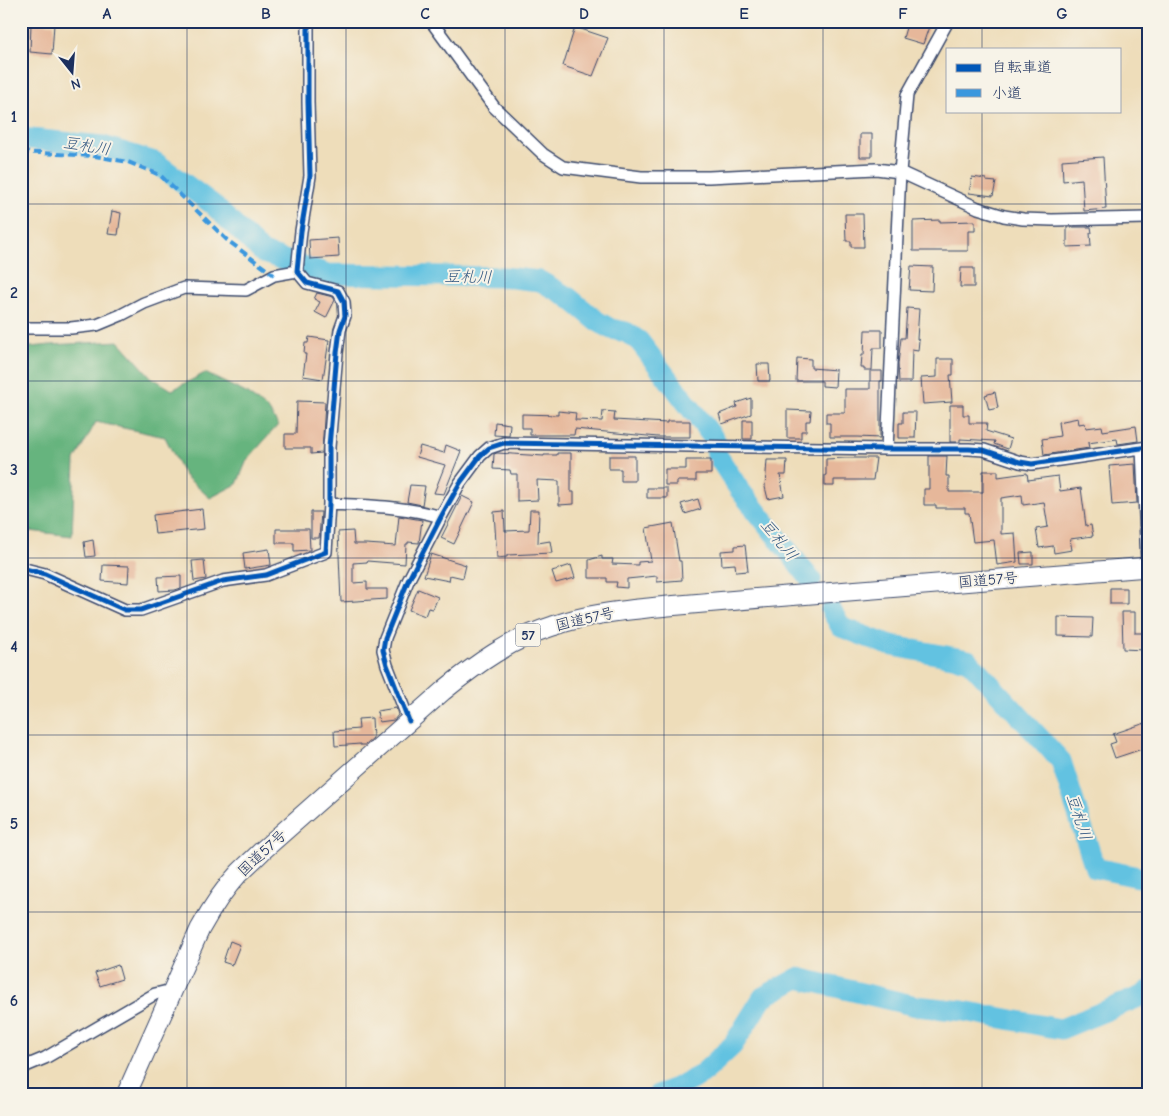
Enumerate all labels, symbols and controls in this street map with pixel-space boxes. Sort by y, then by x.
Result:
text: A [103,5,112,23]
text: B [261,5,271,23]
text: C [420,5,430,23]
text: D [579,5,589,23]
text: E [739,5,749,23]
text: F [898,5,908,23]
text: G [1056,5,1068,23]
north arrow [48,48,98,98]
legend [946,48,1122,112]
text: 自転車道 [992,58,1052,76]
text: N [69,74,83,93]
text: 小道 [992,84,1022,102]
text: 1 [11,108,17,126]
water label: 豆札川 [62,133,112,159]
water label: 豆札川 [444,268,492,286]
text: 2 [10,284,18,302]
text: 3 [10,461,18,479]
water label: 豆札川 [757,516,801,564]
street label: 国道57号 [957,568,1019,592]
street label: 国道57号 [554,603,616,635]
road number: 57 [516,624,540,646]
text: 4 [10,638,18,656]
water label: 豆札川 [1063,791,1095,843]
text: 5 [10,815,18,833]
street label: 国道57号 [234,826,290,880]
text: 6 [10,992,18,1010]

